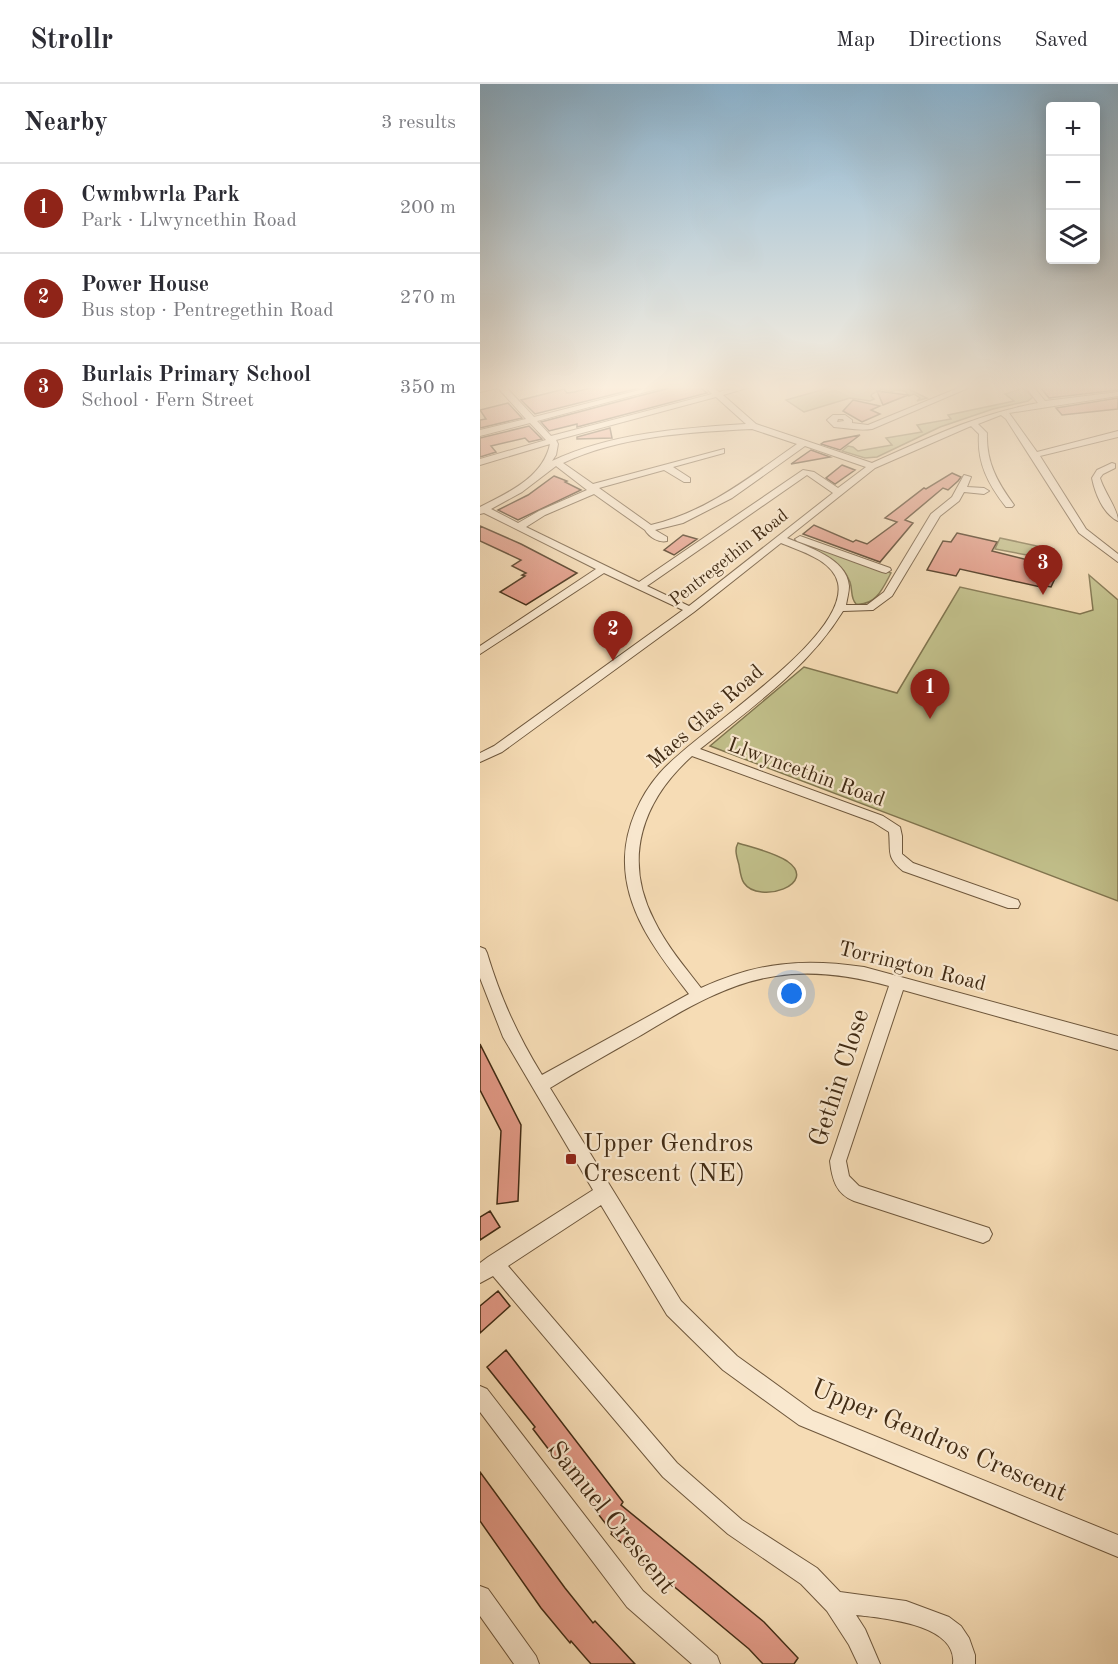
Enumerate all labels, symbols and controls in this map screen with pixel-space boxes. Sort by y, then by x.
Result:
text: Strollr [30,27,113,55]
text: Map [836,30,875,51]
text: Directions [908,30,1002,51]
text: Saved [1035,30,1088,51]
map controls [1046,102,1100,264]
button: + [1046,102,1100,156]
text: Nearby [24,110,108,136]
text: 3 results [381,113,456,133]
button: − [1046,156,1100,210]
text: Cwmbwrla Park [81,184,240,206]
text: 1 [38,198,49,218]
text: 200 m [400,198,456,218]
button: layers [1046,210,1100,264]
text: Park · Llwyncethin Road [81,211,297,231]
text: Power House [81,274,209,296]
text: 2 [38,288,49,308]
text: 270 m [400,288,456,308]
text: Bus stop · Pentregethin Road [81,301,334,321]
text: Burlais Primary School [81,364,311,386]
text: 3 [38,378,49,398]
text: 350 m [400,378,456,398]
text: School · Fern Street [81,391,254,411]
street label: Pentregethin Road [666,506,792,610]
pin: 3 [1024,546,1062,595]
pin: 2 [594,612,632,661]
street label: Maes Glas Road [644,661,768,773]
pin: 1 [910,670,950,719]
street label: Llwyncethin Road [725,735,888,811]
street label: Torrington Road [836,939,988,996]
your location [777,979,806,1008]
street label: Gethin Close [806,1006,874,1150]
place label: Upper Gendros Crescent (NE) [583,1131,753,1187]
marker: Upper Gendros Crescent (NE) [564,1152,578,1166]
street label: Upper Gendros Crescent [807,1375,1071,1507]
street label: Samuel Crescent [542,1437,680,1599]

